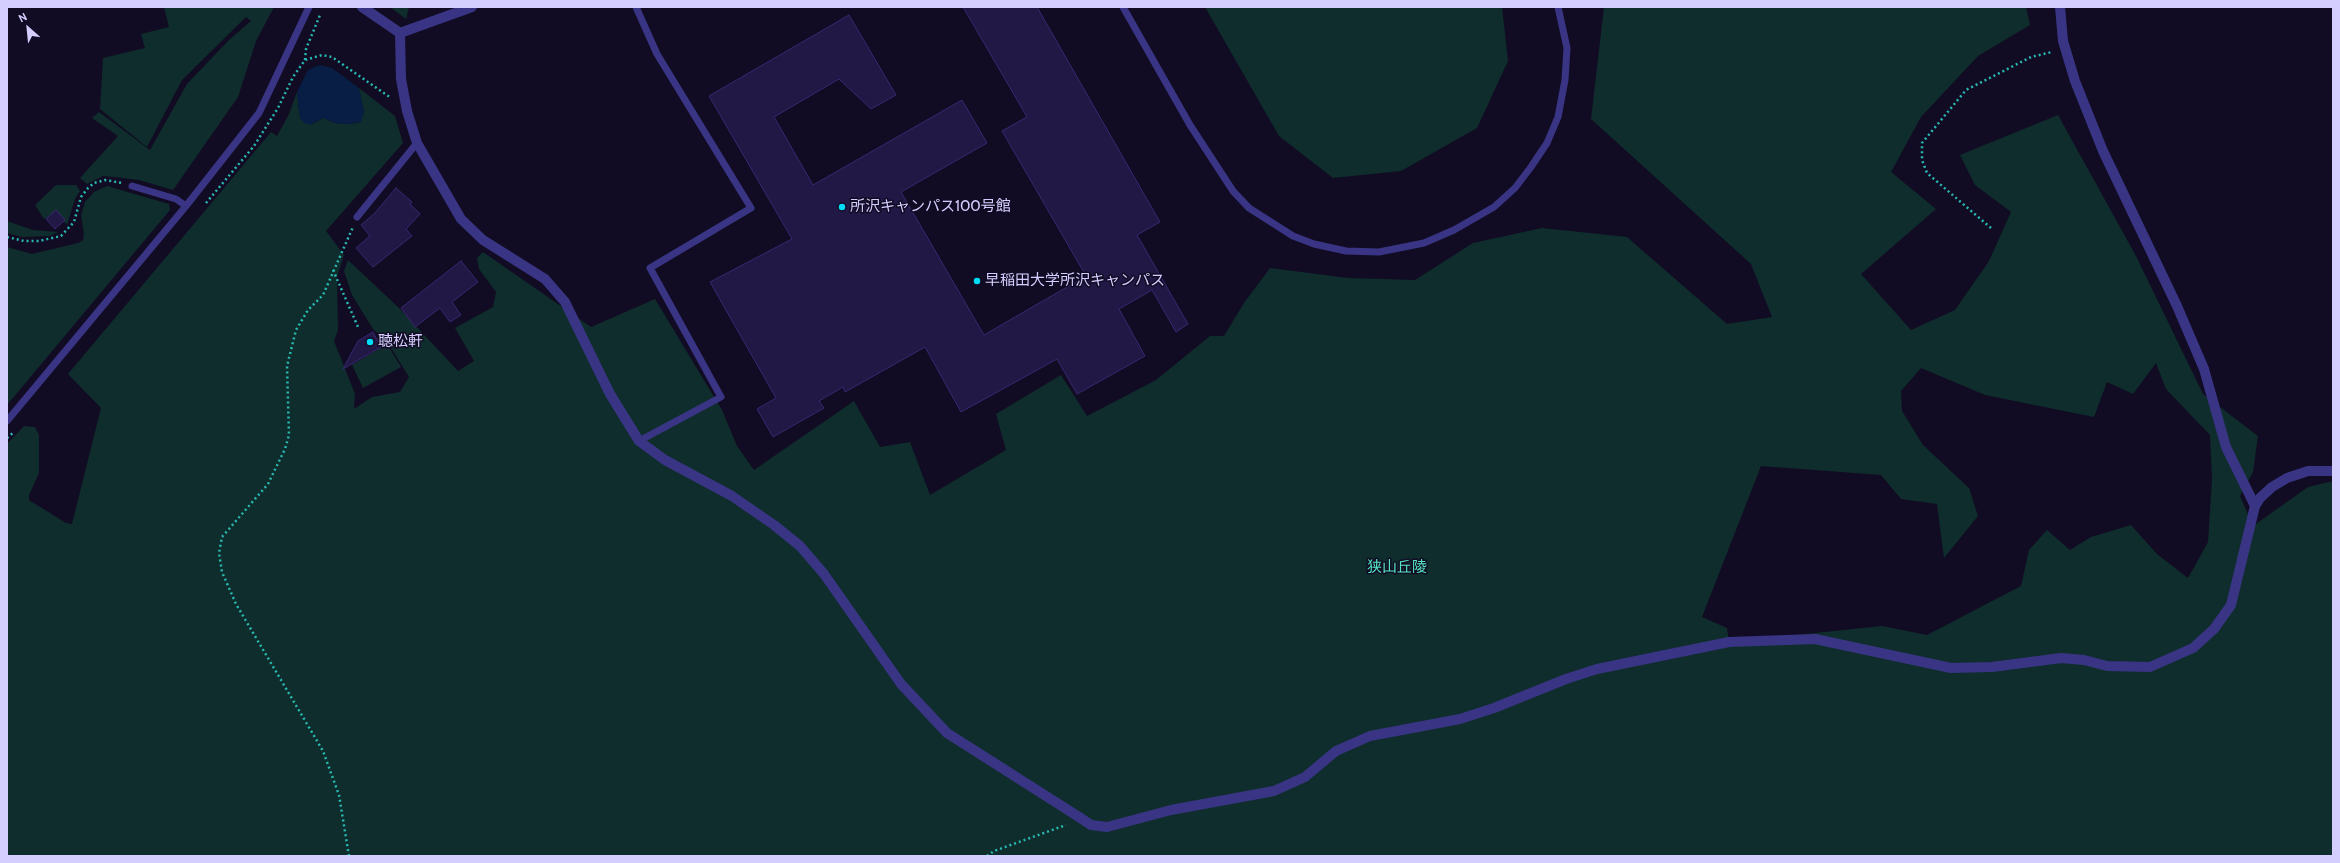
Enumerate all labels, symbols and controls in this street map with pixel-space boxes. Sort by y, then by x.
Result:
north arrow [8,8,48,48]
text: N [16,9,29,25]
place label: 所沢キャンパス100号館 [850,198,1011,216]
marker: 所沢キャンパス100号館 [837,202,847,212]
place label: 早稲田大学所沢キャンパス [985,272,1165,290]
marker: 早稲田大学所沢キャンパス [972,276,982,286]
place label: 聴松軒 [378,333,423,351]
marker: 聴松軒 [365,337,375,347]
park label: 狭山丘陵 [1367,559,1427,577]

